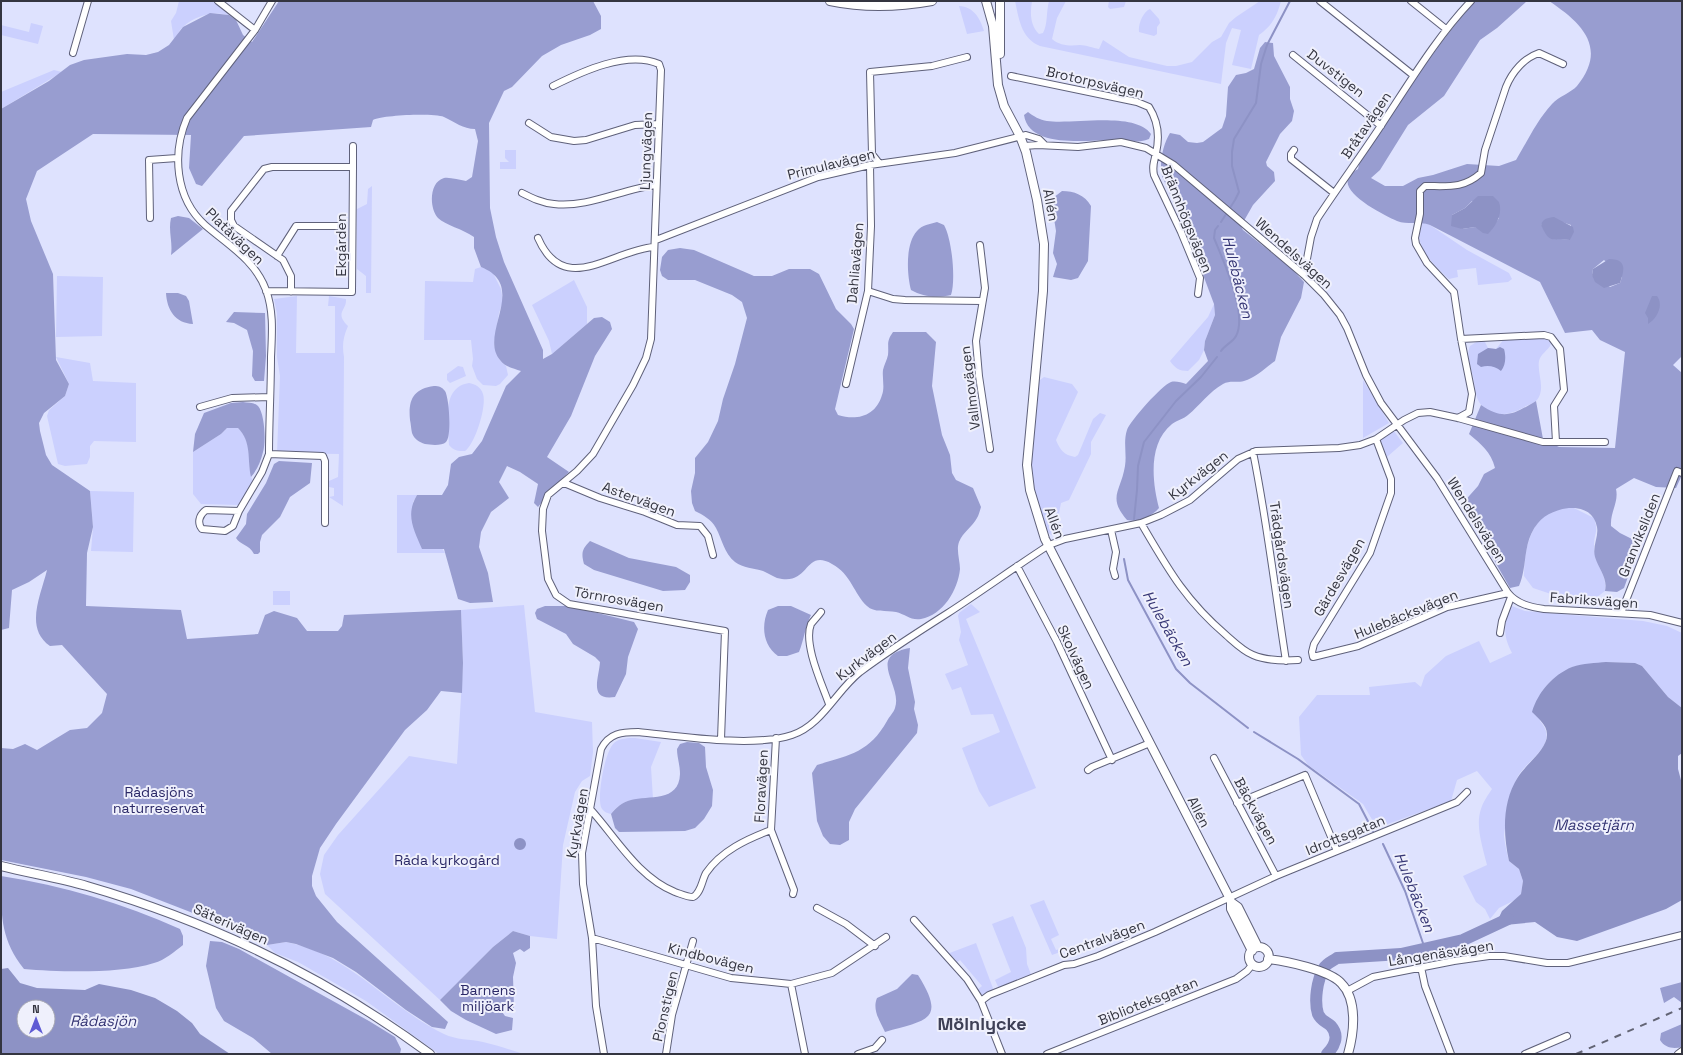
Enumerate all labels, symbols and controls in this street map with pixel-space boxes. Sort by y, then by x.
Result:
street label: Duvstigen [1304,45,1368,101]
street label: Brotorpsvägen [1044,62,1146,102]
street label: Bråtavägen [1337,88,1395,162]
street label: Ljungvägen [636,112,656,190]
street label: Primulavägen [785,144,877,184]
street label: Brännhögsvägen [1157,163,1217,275]
street label: Allén [1039,187,1063,223]
street label: Platåvägen [202,204,268,268]
street label: Ekgården [332,214,350,277]
street label: Wendelsvägen [1252,214,1336,292]
street label: Dahliavägen [842,222,868,304]
water label: Hulebäcken [1219,234,1258,321]
street label: Vallmovägen [956,345,984,431]
street label: Kyrkvägen [1165,446,1231,504]
street label: Wendelsvägen [1443,474,1511,566]
street label: Astervägen [600,477,678,521]
street label: Granviksliden [1614,490,1664,580]
street label: Trädgårdsvägen [1266,500,1298,610]
street label: Allén [1041,505,1069,541]
street label: Gärdesvägen [1309,534,1369,620]
street label: Törnrosvägen [573,582,665,616]
street label: Hulebäcksvägen [1352,585,1460,643]
water label: Hulebäcken [1139,587,1198,670]
street label: Fabriksvägen [1549,588,1639,612]
street label: Skolvägen [1053,622,1099,692]
street label: Kyrkvägen [832,627,900,685]
street label: Floravägen [750,749,772,823]
street label: Bäckvägen [1230,774,1282,848]
park label: Rådasjöns naturreservat [113,783,205,817]
street label: Kyrkvägen [562,787,592,859]
street label: Allén [1184,793,1214,831]
street label: Idrottsgatan [1303,811,1387,859]
water label: Massetjärn [1554,815,1635,834]
water label: Hulebäcken [1390,849,1440,935]
park label: Råda kyrkogård [394,851,500,869]
street label: Säterivägen [191,899,271,949]
street label: Centralvägen [1057,915,1147,963]
street label: Långenäsvägen [1387,936,1495,970]
street label: Kindbovägen [666,939,756,977]
street label: Pionstigen [648,969,682,1043]
street label: Biblioteksgatan [1096,973,1200,1029]
park label: Barnens miljöark [460,981,516,1015]
north arrow [16,999,56,1039]
text: N [32,1002,40,1016]
water label: Rådasjön [70,1011,137,1030]
district label: Mölnlycke [937,1012,1027,1035]

